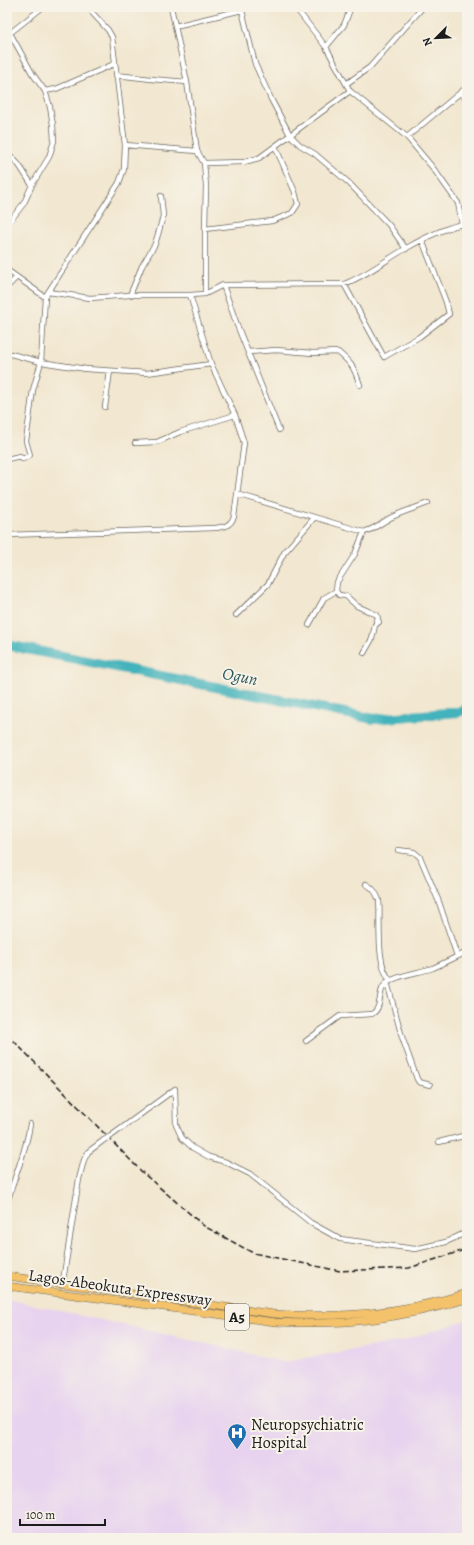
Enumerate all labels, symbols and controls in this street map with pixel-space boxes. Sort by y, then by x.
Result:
north arrow [416,18,456,58]
text: N [419,35,436,49]
water label: Ogun [220,662,260,691]
street label: Lagos-Abeokuta Expressway [27,1264,214,1312]
road number: A5 [225,1304,249,1330]
place label: Neuropsychiatric Hospital [251,1414,364,1454]
hospital icon: Neuropsychiatric Hospital [226,1422,248,1450]
scale bar [20,1501,105,1527]
text: 100 m [26,1507,55,1523]

